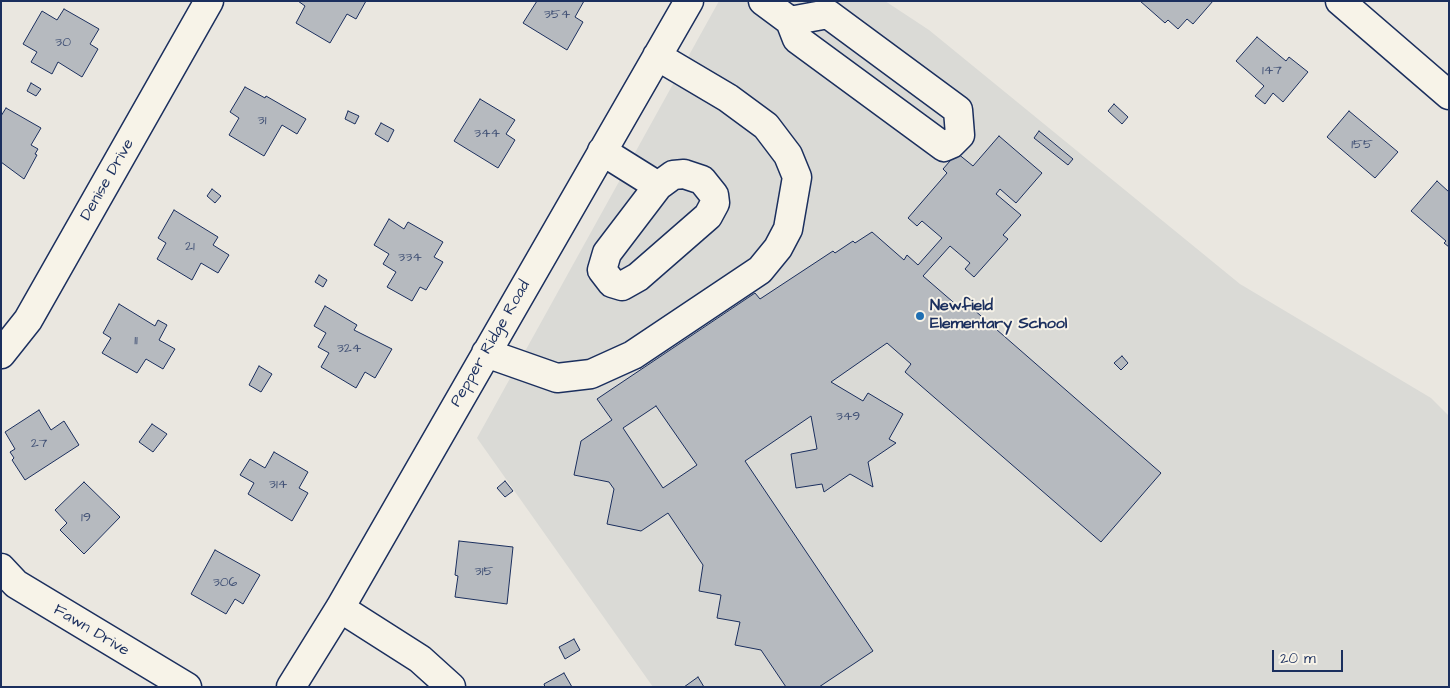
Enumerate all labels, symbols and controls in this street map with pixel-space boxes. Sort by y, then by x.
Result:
house number: 354 [544,7,570,23]
house number: 30 [55,35,71,51]
house number: 147 [1262,63,1282,79]
house number: 31 [258,113,266,129]
house number: 344 [474,126,500,142]
street label: Denise Drive [77,136,139,224]
house number: 155 [1351,137,1373,153]
house number: 21 [185,239,195,255]
house number: 334 [398,250,422,266]
street label: Pepper Ridge Road [447,277,535,411]
place label: Newfield Elementary School [930,297,1067,335]
marker: Newfield Elementary School [914,310,926,322]
house number: 11 [134,333,138,349]
house number: 324 [337,341,361,357]
house number: 349 [836,409,860,425]
house number: 27 [31,436,47,452]
house number: 314 [269,477,287,493]
house number: 19 [81,510,91,526]
house number: 315 [475,564,493,580]
house number: 306 [213,575,237,591]
street label: Fawn Drive [50,601,132,661]
scale bar [1275,640,1346,672]
text: 20 m [1280,648,1316,669]

